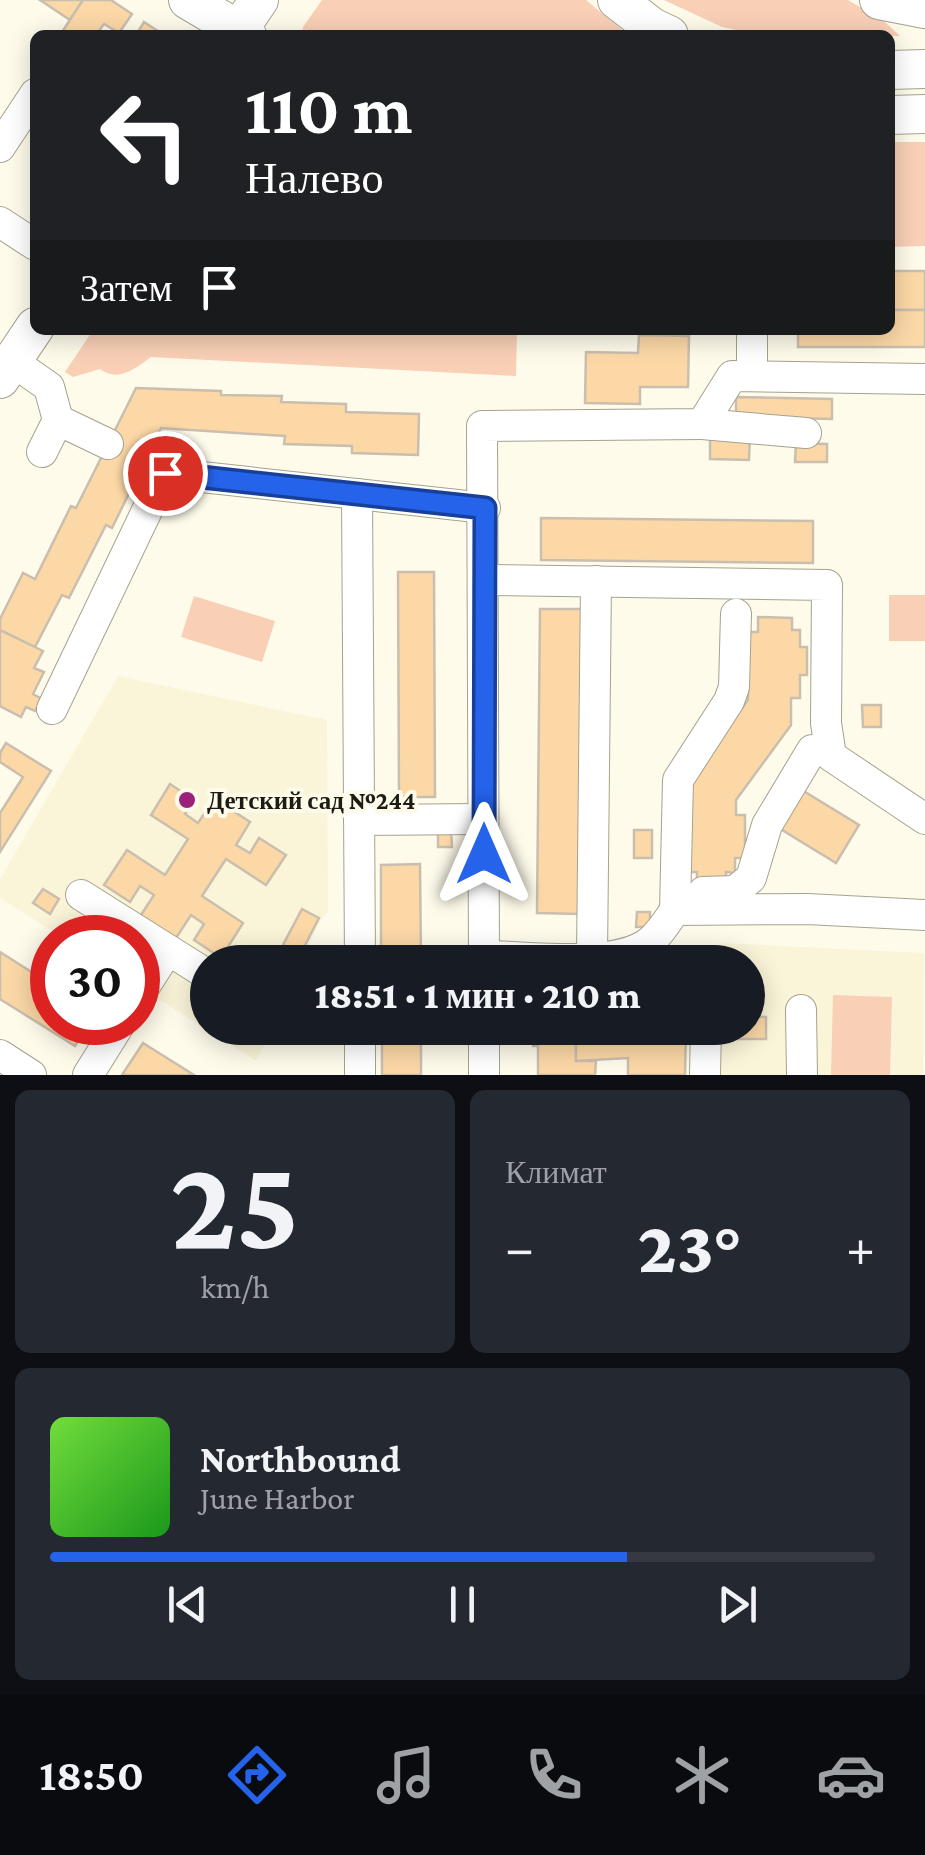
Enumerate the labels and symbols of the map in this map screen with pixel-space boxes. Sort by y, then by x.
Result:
pin [123,431,208,516]
place label: Детский сад №244 [207,787,415,814]
marker: Детский сад №244 [176,789,198,811]
position arrow [432,802,536,906]
speed limit sign: 30 [30,915,160,1045]

